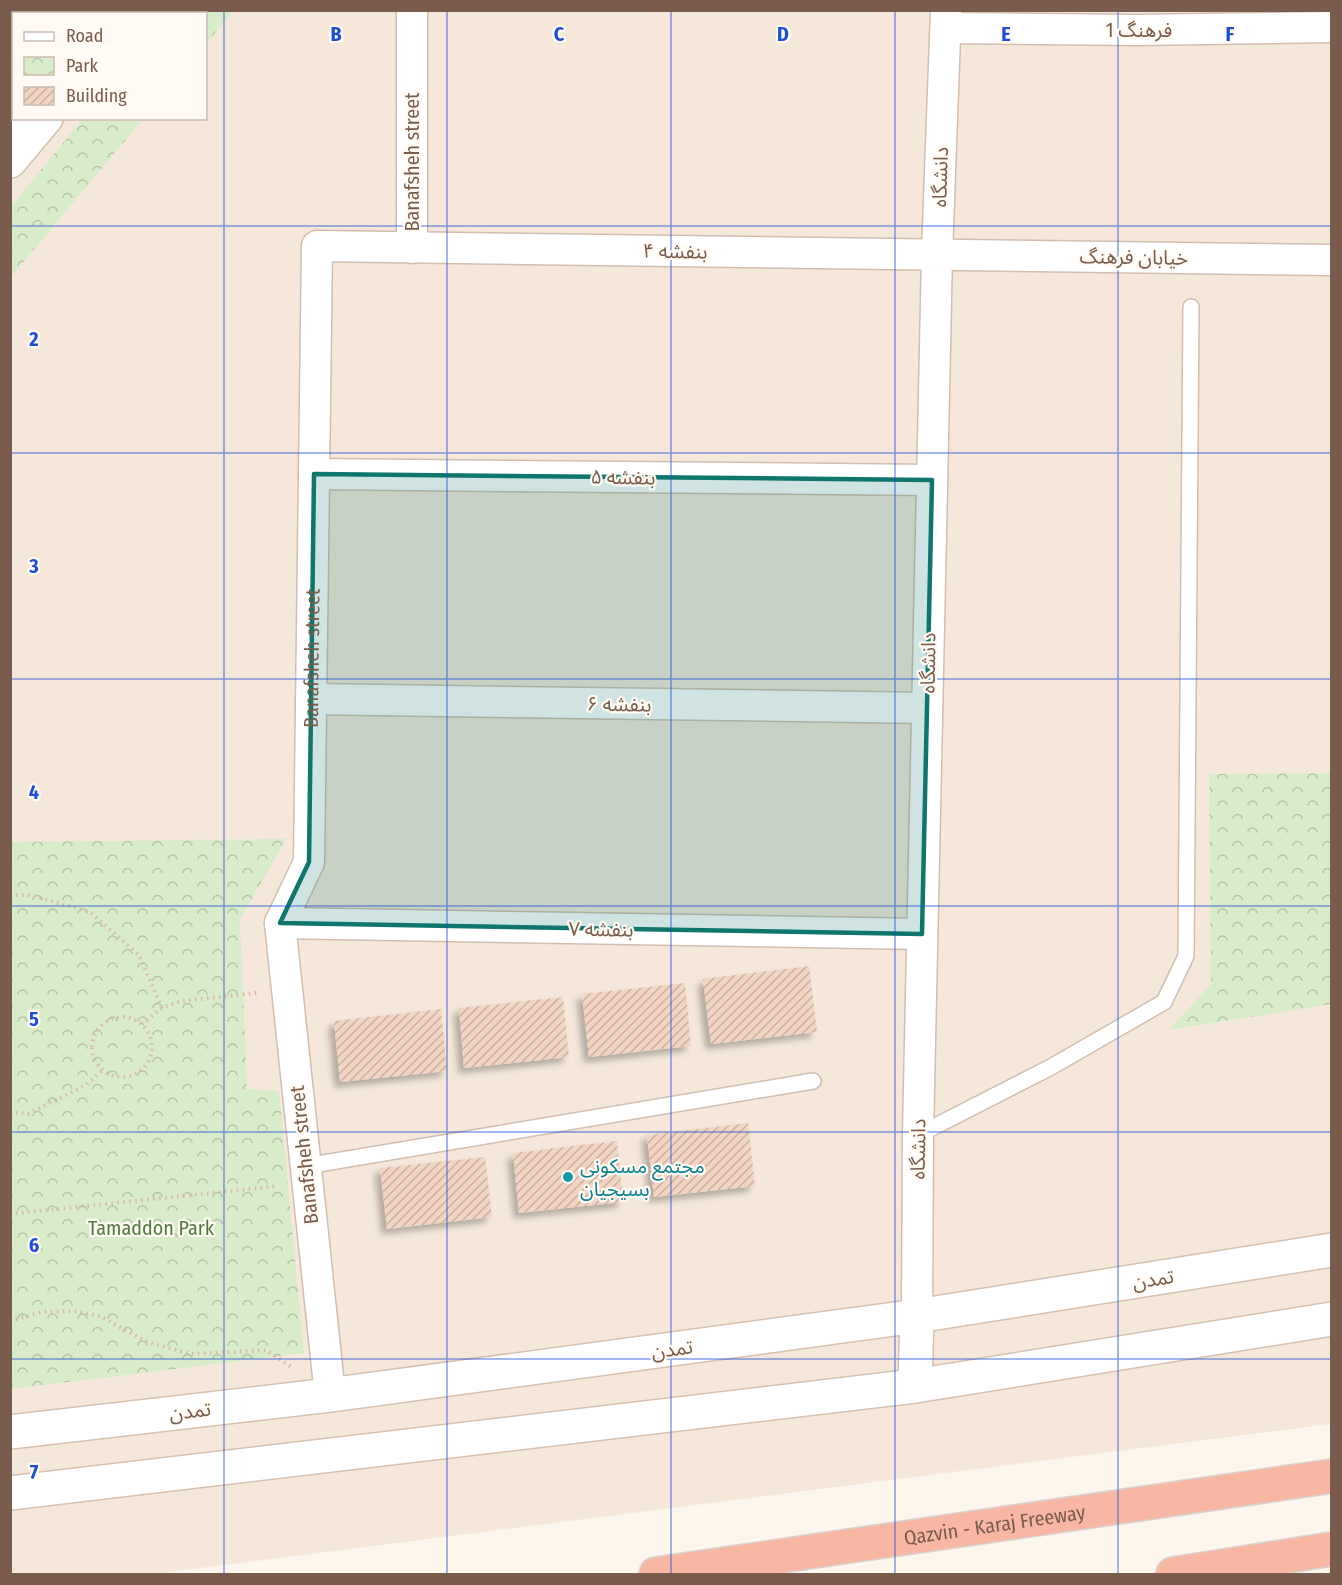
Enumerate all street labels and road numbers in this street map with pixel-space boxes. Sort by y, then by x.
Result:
street label: فرهنگ 1 [1106,18,1172,42]
street label: Banafsheh street [400,92,424,232]
street label: دانشگاه [927,146,953,208]
street label: بنفشه ۴ [642,238,708,264]
street label: خیابان فرهنگ [1080,244,1188,270]
street label: بنفشه ۵ [590,464,656,490]
street label: Banafsheh street [299,588,325,728]
street label: دانشگاه [915,632,941,694]
street label: بنفشه ۶ [586,691,652,717]
street label: بنفشه ۷ [568,916,634,942]
street label: Banafsheh street [285,1084,323,1225]
street label: دانشگاه [905,1118,931,1180]
street label: تمدن [1130,1264,1176,1294]
street label: تمدن [650,1334,695,1364]
street label: تمدن [168,1397,212,1425]
street label: Qazvin - Karaj Freeway [902,1500,1087,1550]

